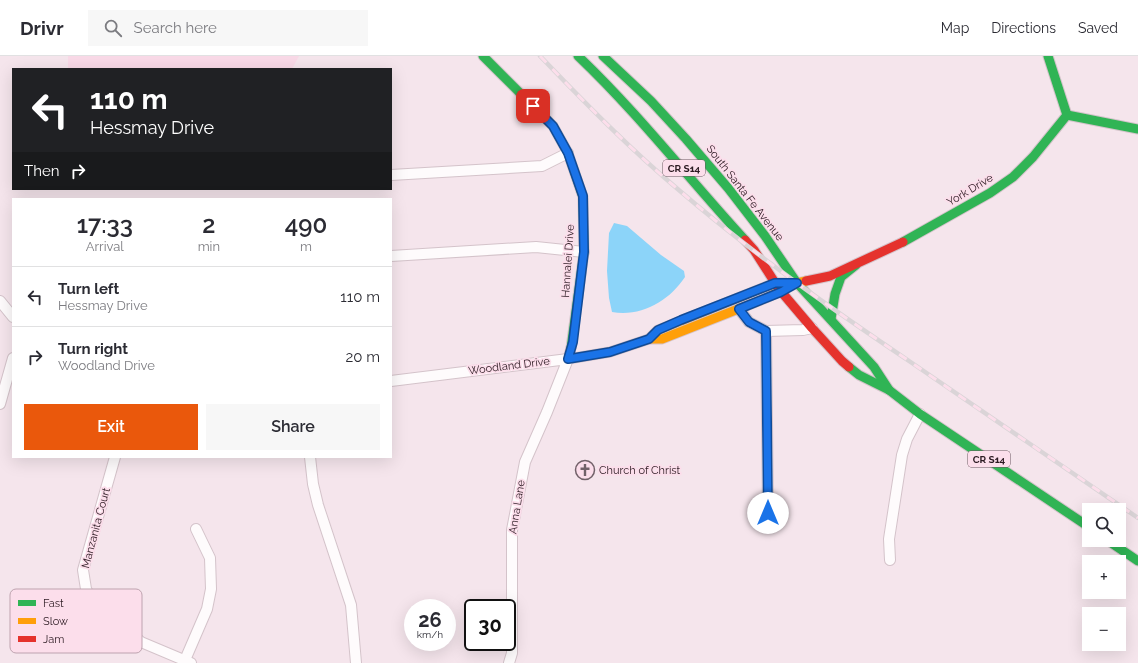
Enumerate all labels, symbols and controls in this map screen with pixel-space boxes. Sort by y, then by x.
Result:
search box [88,10,368,46]
text: Drivr [20,17,64,39]
icon: search [102,17,124,39]
text: Search here [134,19,217,37]
text: Map [941,20,969,36]
text: Directions [991,20,1056,36]
text: Saved [1078,20,1118,36]
text: 110 m [90,83,168,116]
icon: left [24,84,76,136]
pin [516,89,550,123]
icon: arrive [522,95,544,117]
text: Hessmay Drive [90,117,214,138]
street label: South Santa Fe Avenue [704,143,787,244]
icon: right [67,160,89,182]
road number: CR S14 [663,160,705,176]
text: Then [24,162,59,180]
street label: York Drive [945,171,996,209]
text: 17:33 [77,210,133,239]
text: 2 [202,210,215,239]
text: 490 [285,210,327,239]
street label: Hannalei Drive [559,223,577,298]
text: Arrival [86,239,124,254]
text: min [198,239,220,254]
text: m [300,239,312,254]
text: Turn left [58,280,119,298]
icon: left [24,286,46,308]
text: 110 m [340,288,380,306]
text: Hessmay Drive [58,298,148,313]
text: Turn right [58,340,128,358]
icon: right [24,346,46,368]
text: 20 m [345,348,380,366]
street label: Woodland Drive [468,354,551,377]
text: Woodland Drive [58,358,155,373]
button: Exit [24,404,198,450]
button: Share [206,404,380,450]
road number: CR S14 [968,451,1010,467]
church icon: Church of Christ [574,459,596,481]
place label: Church of Christ [599,464,681,477]
street label: Anna Lane [506,479,528,535]
street label: Manzanita Court [79,486,113,570]
position arrow [747,492,789,534]
map controls [1082,503,1126,651]
button: search [1082,503,1126,547]
button: + [1082,555,1126,599]
legend [10,589,142,653]
text: Fast [43,597,64,610]
speed limit sign: 30 [464,599,516,651]
button: − [1082,607,1126,651]
text: 26 [418,608,442,632]
text: Slow [43,615,68,628]
text: km/h [417,629,443,640]
text: Jam [43,633,64,646]

